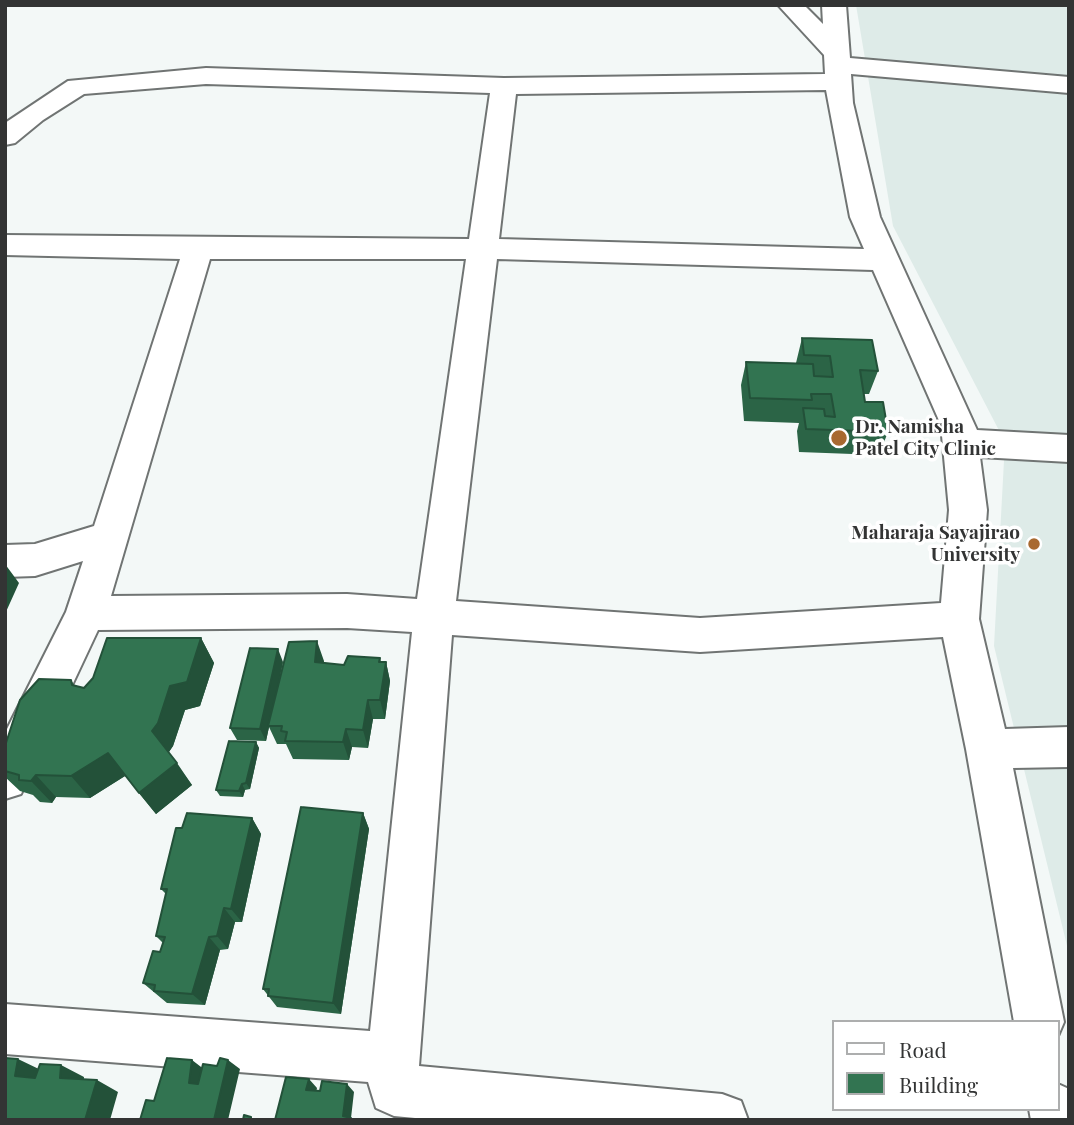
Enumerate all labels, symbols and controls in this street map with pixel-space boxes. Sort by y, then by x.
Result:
place label: Dr. Namisha Patel City Clinic [855,416,996,460]
marker: Dr. Namisha Patel City Clinic [829,428,849,448]
place label: Maharaja Sayajirao University [851,522,1020,566]
marker: Maharaja Sayajirao University [1026,536,1042,552]
legend [832,1020,1060,1111]
text: Road [899,1035,947,1063]
text: Building [899,1070,978,1098]

